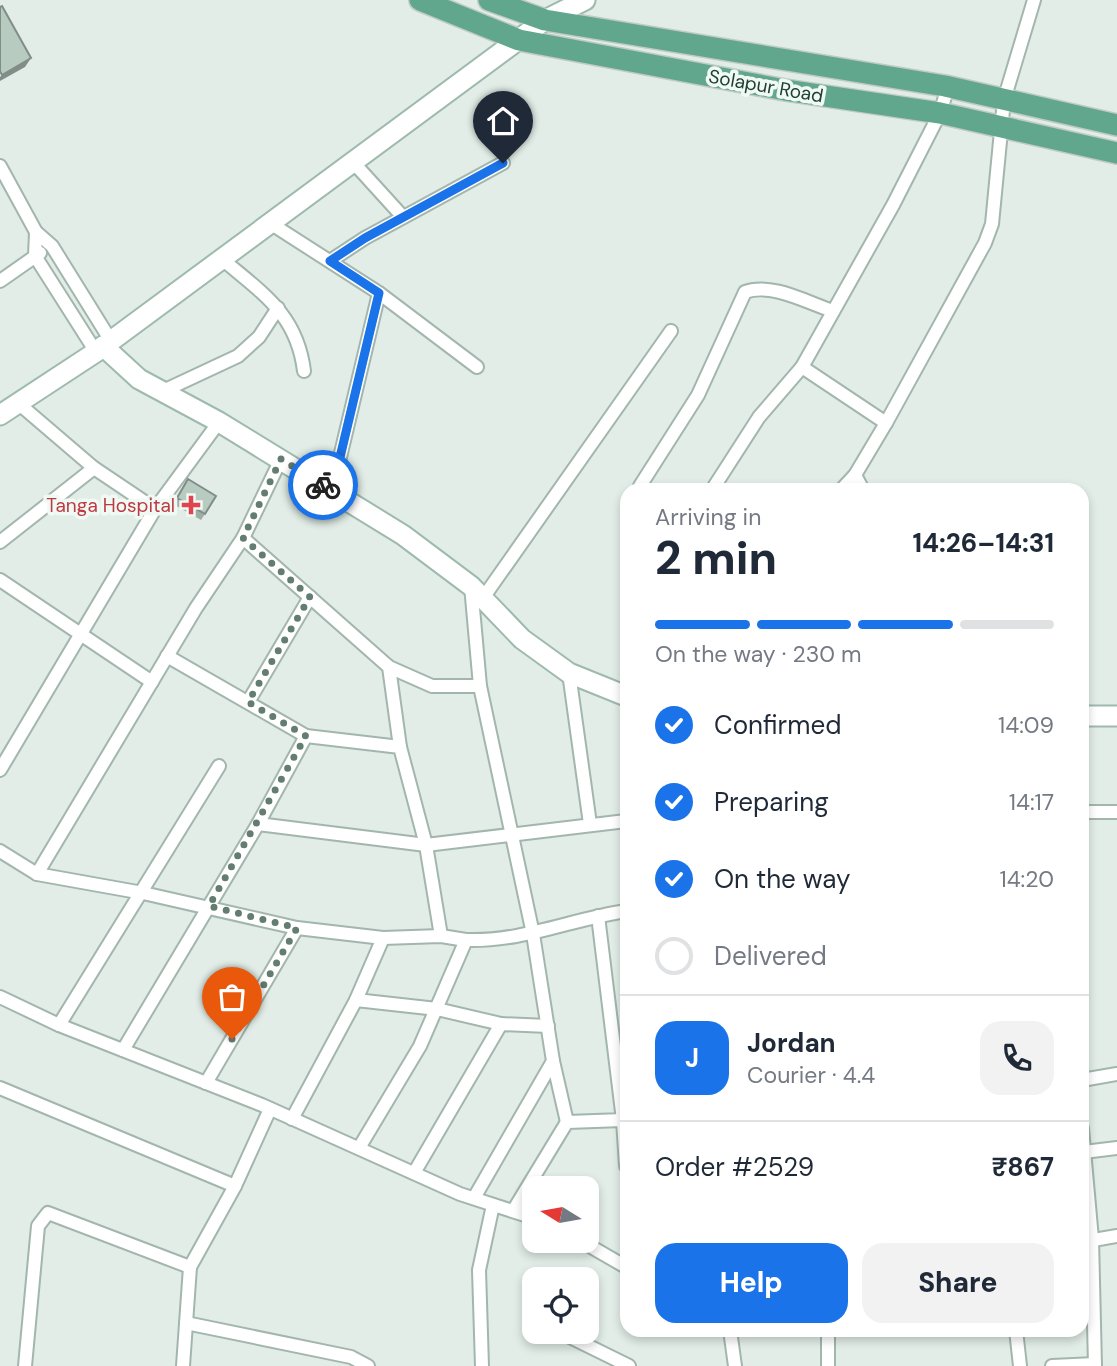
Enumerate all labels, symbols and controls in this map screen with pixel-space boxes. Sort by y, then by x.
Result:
street label: Solapur Road [707,64,825,108]
pin [473,91,533,163]
icon: home [484,102,522,140]
courier [288,450,358,520]
icon: bike [304,466,342,504]
place label: Tanga Hospital [46,493,175,518]
marker: Tanga Hospital [181,495,201,515]
text: Arriving in [655,502,761,532]
text: 14:26–14:31 [912,526,1054,560]
text: 2 min [655,528,777,588]
text: On the way · 230 m [655,639,862,669]
icon: check [655,706,693,744]
text: Confirmed [714,708,841,742]
text: 14:09 [998,710,1054,740]
icon: check [655,783,693,821]
text: Preparing [714,785,829,819]
text: 14:17 [1009,787,1054,817]
icon: check [655,860,693,898]
text: On the way [714,862,850,896]
text: 14:20 [999,864,1054,894]
text: Delivered [714,939,827,973]
pin [202,967,262,1039]
icon: bag [213,978,251,1016]
button: phone [980,1021,1054,1095]
text: Jordan [747,1026,836,1060]
text: J [685,1041,699,1075]
text: Courier · 4.4 [747,1060,875,1090]
text: Order #2529 [655,1150,814,1184]
text: ₹867 [991,1150,1054,1184]
north arrow [522,1176,598,1253]
map controls [522,1176,599,1344]
button: Help [655,1243,848,1323]
button: Share [862,1243,1054,1323]
button: locate [522,1267,599,1344]

